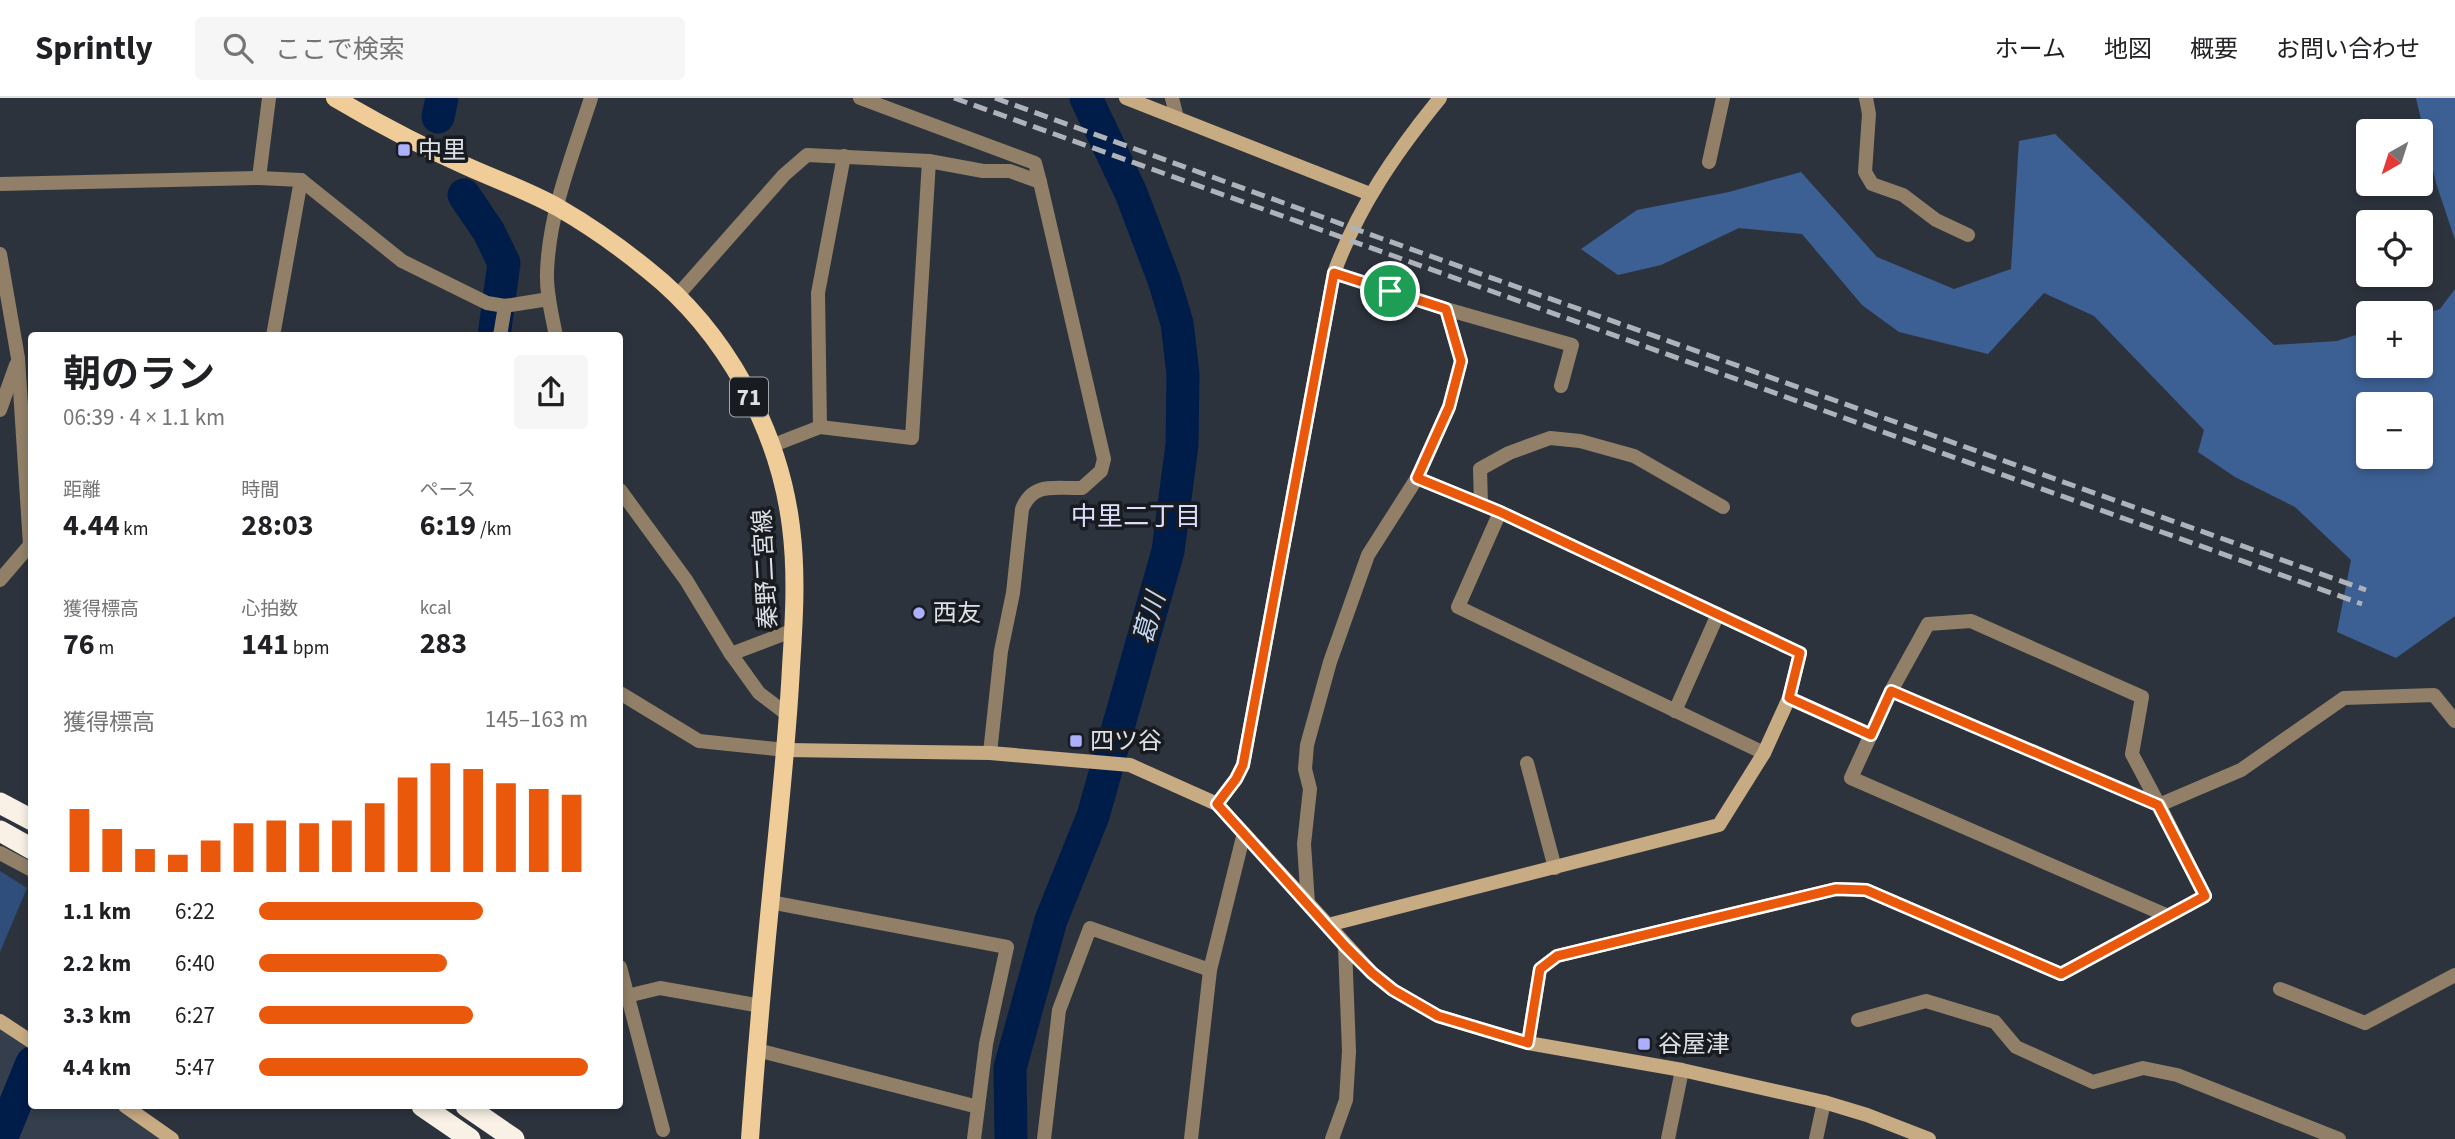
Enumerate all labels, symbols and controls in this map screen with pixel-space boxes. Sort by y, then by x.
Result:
search box [195,17,685,80]
text: Sprintly [35,25,153,72]
icon: search [219,29,257,67]
text: ここで検索 [275,31,405,68]
text: ホーム [1995,32,2066,67]
text: 地図 [2104,32,2152,67]
text: 概要 [2190,32,2238,67]
text: お問い合わせ [2276,32,2420,67]
north arrow [2356,119,2432,196]
map controls [2356,119,2433,469]
place label: 中里 [418,133,466,168]
marker: 中里 [396,142,412,158]
button: locate [2356,210,2433,287]
pin [1360,261,1420,321]
icon: arrive [1371,272,1409,310]
button: + [2356,301,2433,378]
text: 朝のラン [63,348,215,402]
button: share [514,355,588,429]
road number: 71 [730,378,768,416]
button: − [2356,392,2433,469]
text: 06:39 · 4 × 1.1 km [63,401,225,434]
text: 距離 [63,477,101,504]
text: 時間 [241,477,279,504]
text: ペース [420,477,476,504]
district label: 中里二丁目 [1071,498,1201,535]
text: 4.44 [63,504,120,547]
text: 28:03 [241,504,314,547]
text: 6:19 [420,504,476,547]
street label: 秦野二宮線 [745,508,786,630]
text: km [120,516,149,543]
text: /km [476,516,512,543]
water label: 葛川 [1125,585,1175,648]
text: kcal [420,595,452,622]
text: 獲得標高 [63,596,139,623]
text: 心拍数 [241,596,298,623]
place label: 西友 [933,596,981,631]
marker: 西友 [911,605,927,621]
text: 283 [420,622,467,665]
text: 76 [63,623,95,666]
text: 141 [241,623,289,666]
text: m [95,635,114,662]
text: bpm [289,635,329,662]
text: 145–163 m [485,703,588,736]
text: 獲得標高 [63,706,155,739]
place label: 四ツ谷 [1090,724,1162,759]
marker: 四ツ谷 [1068,733,1084,749]
text: 1.1 km [63,895,131,928]
text: 6:22 [175,895,215,928]
text: 2.2 km [63,947,131,980]
text: 6:40 [175,947,215,980]
text: 3.3 km [63,999,131,1032]
text: 6:27 [175,999,215,1032]
place label: 谷屋津 [1658,1027,1730,1062]
marker: 谷屋津 [1636,1036,1652,1052]
text: 4.4 km [63,1051,131,1084]
text: 5:47 [175,1051,215,1084]

